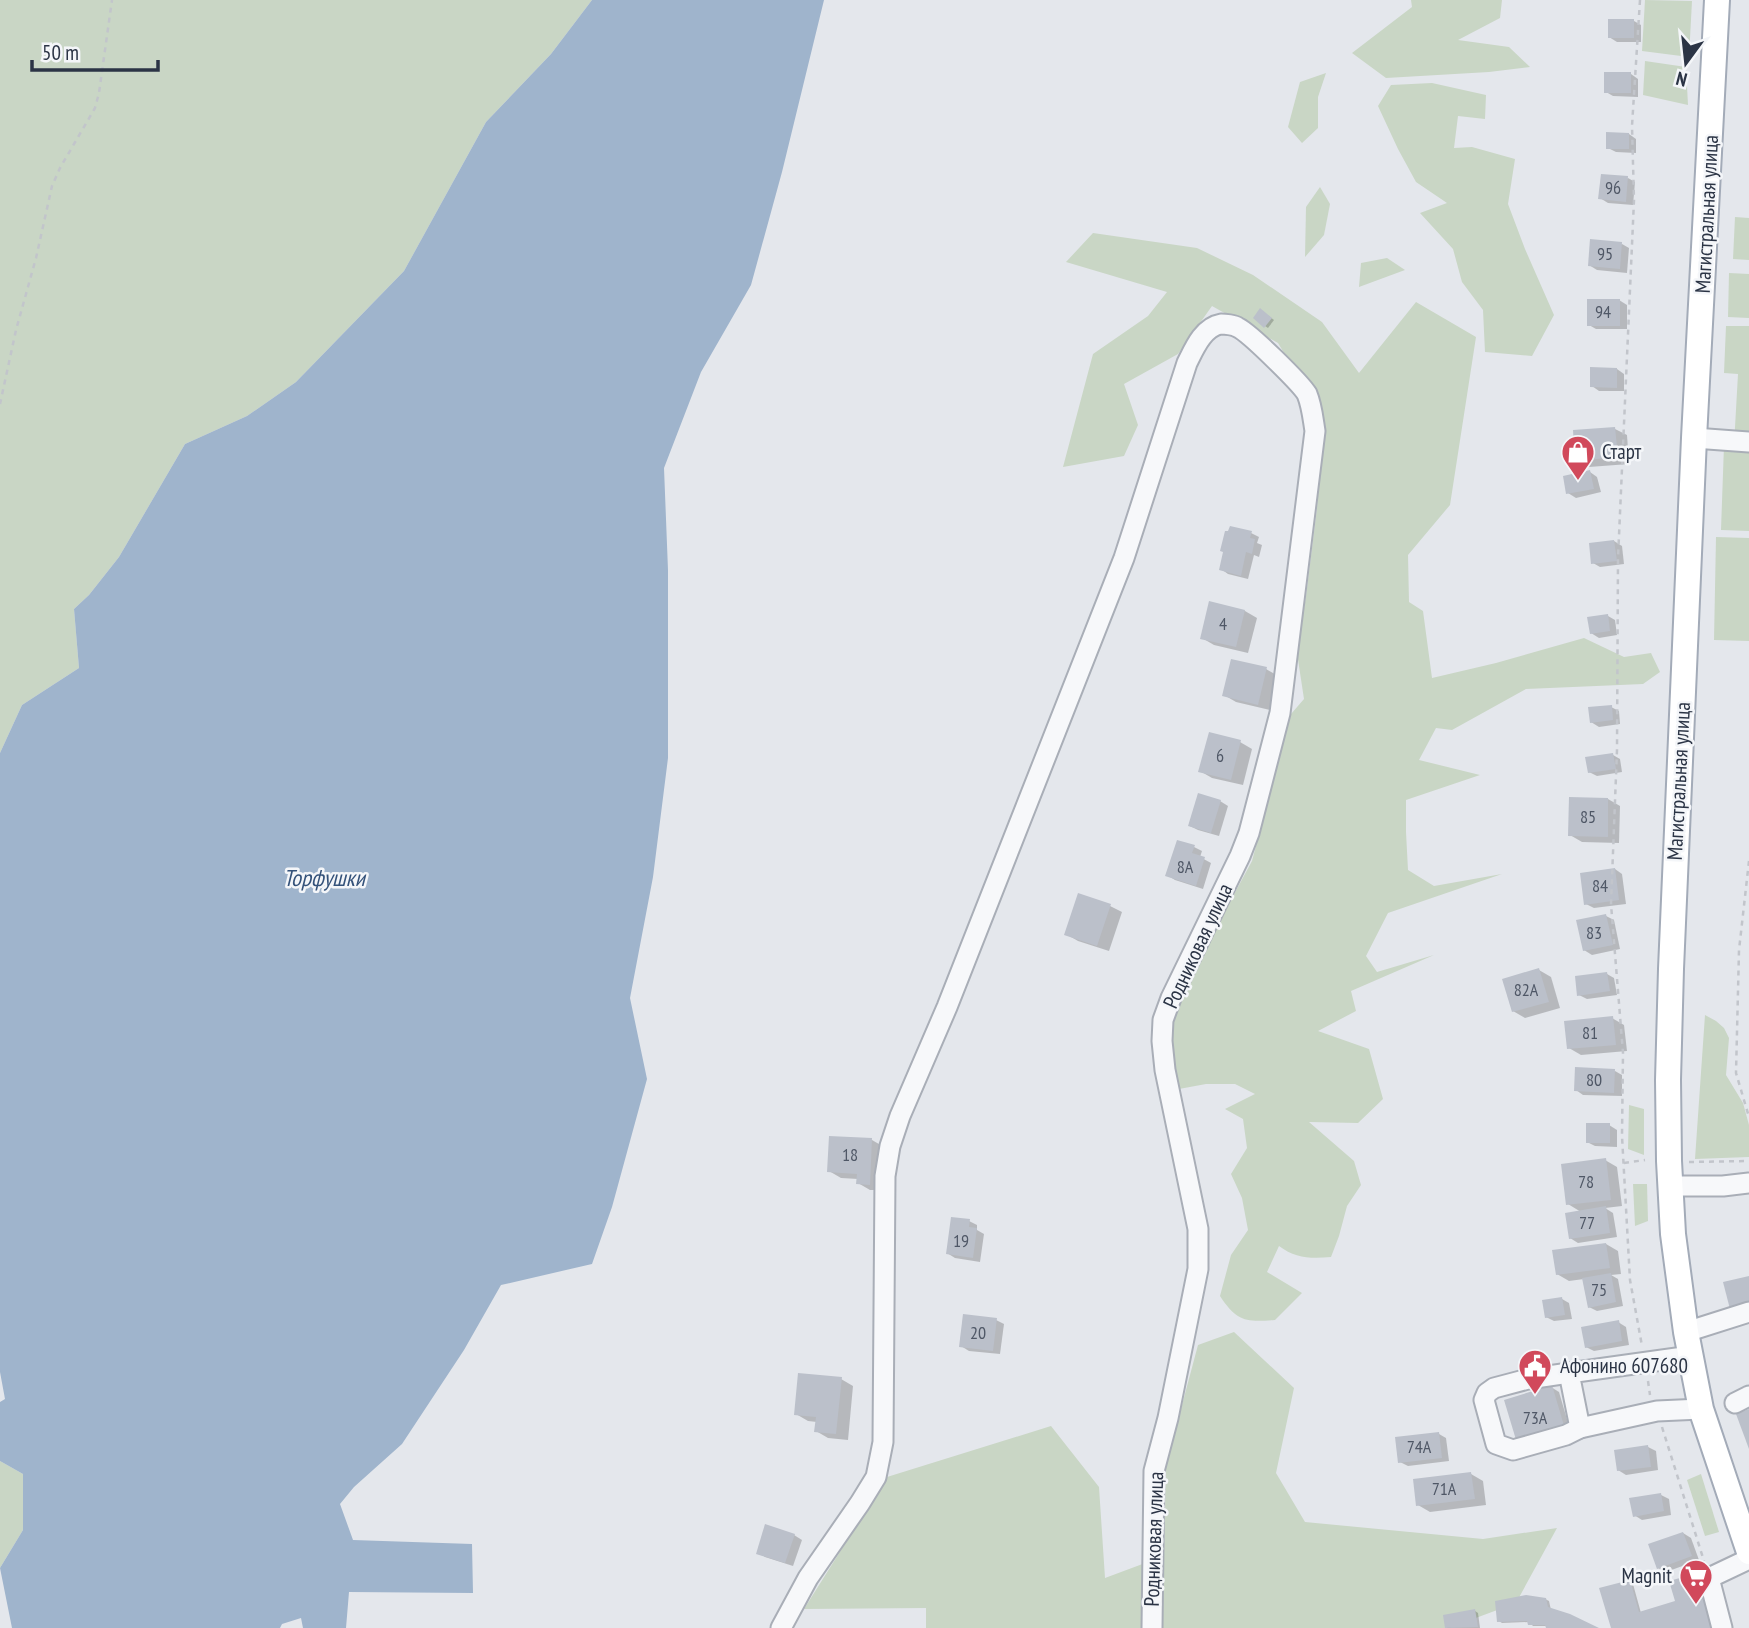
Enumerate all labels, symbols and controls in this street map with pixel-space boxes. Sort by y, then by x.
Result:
scale bar [32,28,158,72]
north arrow [1651,28,1721,98]
text: 50 m [42,39,79,66]
text: N [1674,67,1690,92]
street label: Магистральная улица [1689,134,1724,294]
house number: 96 [1605,176,1621,199]
house number: 95 [1597,242,1613,265]
house number: 94 [1595,300,1611,323]
shop icon: Старт [1559,433,1597,482]
place label: Старт [1602,438,1642,465]
house number: 4 [1219,612,1227,635]
street label: Магистральная улица [1661,701,1696,861]
house number: 6 [1216,744,1224,767]
house number: 85 [1580,805,1596,828]
house number: 8А [1177,855,1194,878]
water label: Торфушки [283,863,367,892]
house number: 84 [1592,874,1608,897]
street label: Родниковая улица [1157,879,1238,1013]
house number: 83 [1586,921,1602,944]
house number: 82А [1514,978,1539,1001]
house number: 81 [1582,1021,1598,1044]
house number: 80 [1586,1068,1602,1091]
house number: 18 [842,1143,858,1166]
house number: 78 [1578,1170,1594,1193]
house number: 77 [1579,1211,1595,1234]
house number: 19 [953,1229,969,1252]
house number: 75 [1591,1278,1607,1301]
house number: 20 [970,1321,986,1344]
public building icon: Афонино 607680 [1516,1347,1554,1396]
place label: Афонино 607680 [1560,1352,1688,1379]
house number: 73А [1523,1406,1548,1429]
house number: 74А [1407,1435,1432,1458]
street label: Родниковая улица [1138,1471,1169,1607]
house number: 71А [1432,1477,1457,1500]
supermarket icon: Magnit [1677,1557,1715,1606]
place label: Magnit [1622,1562,1672,1589]

